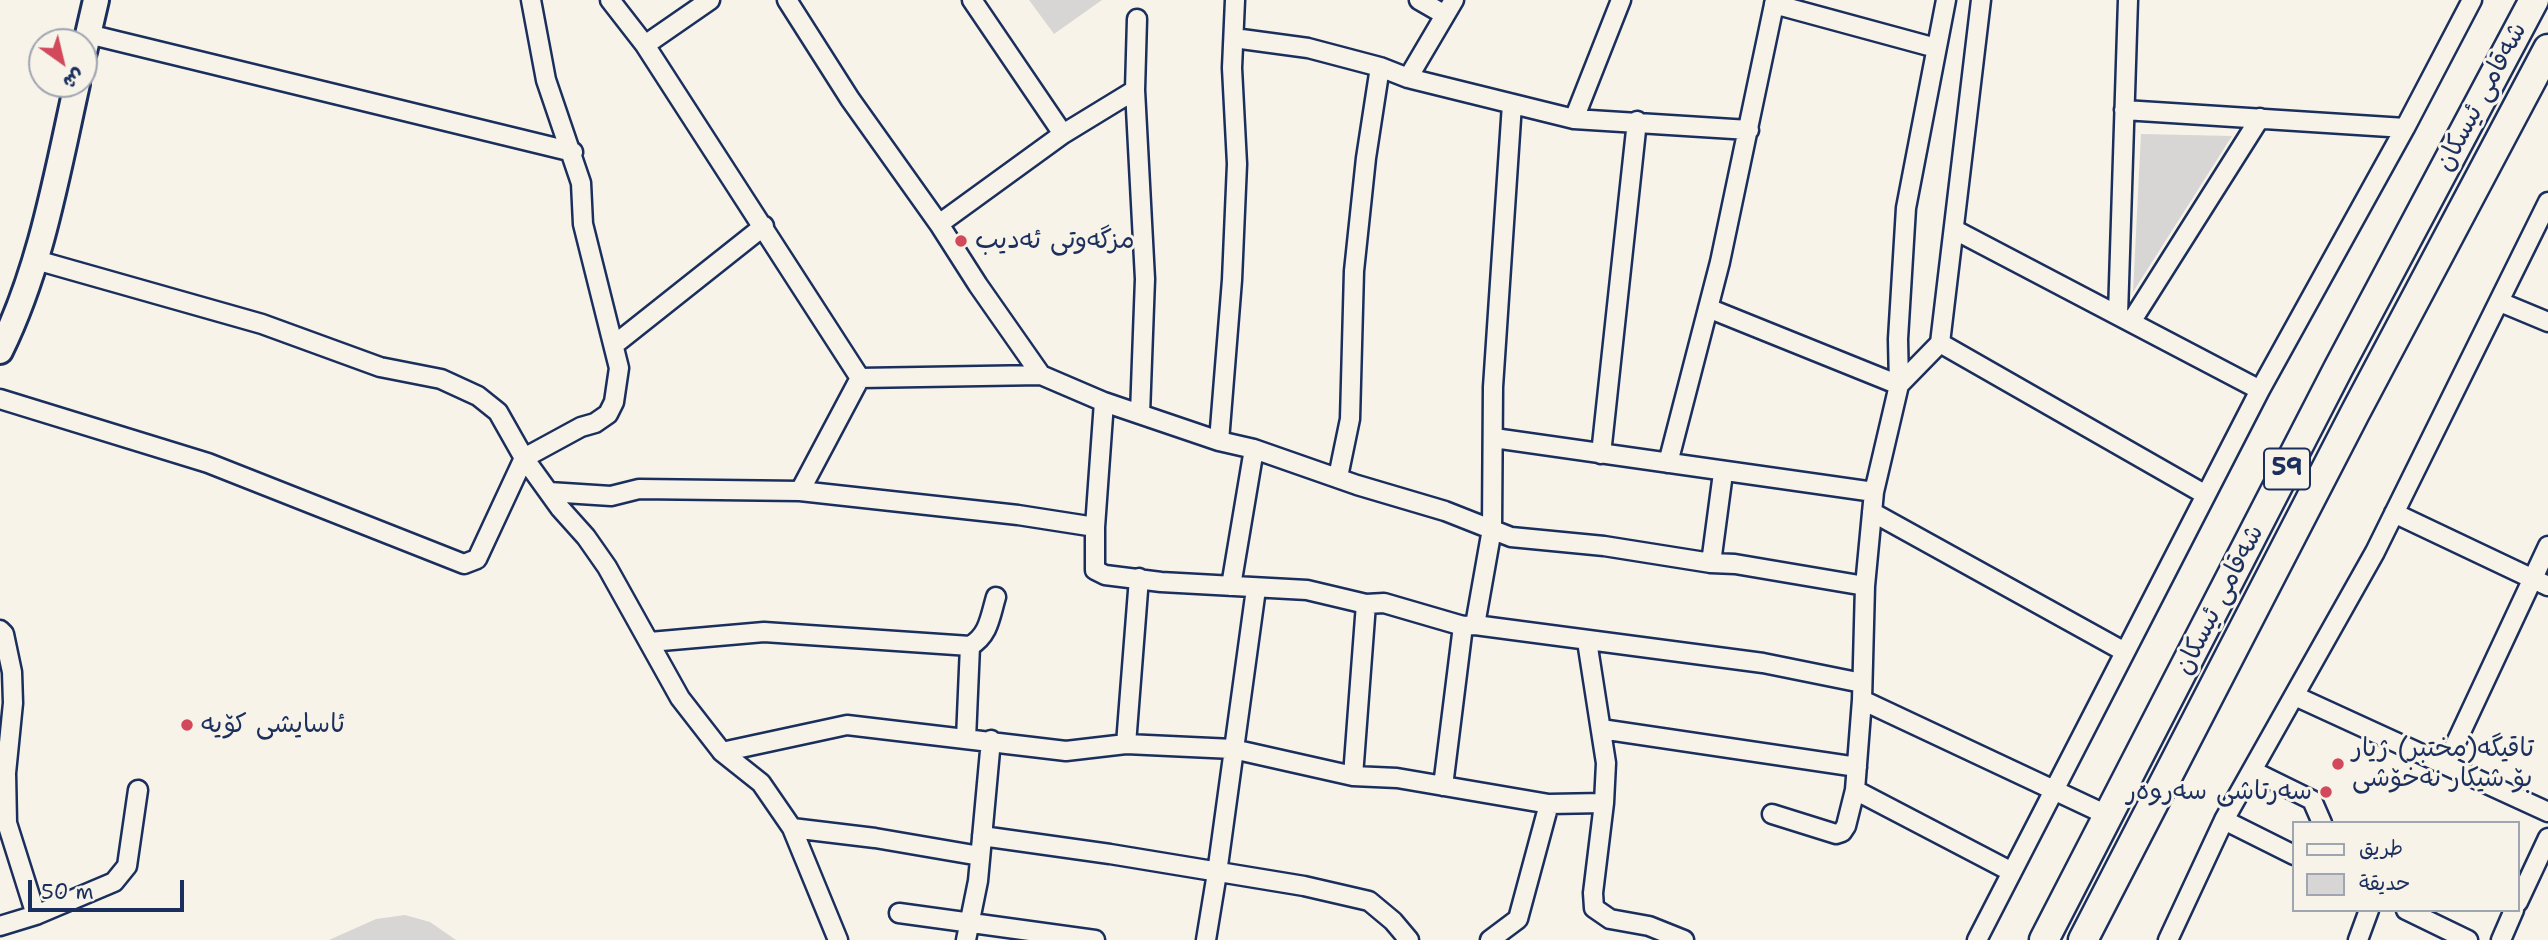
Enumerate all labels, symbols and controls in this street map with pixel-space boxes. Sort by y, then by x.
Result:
street label: شەقامی ئیسکان [2430,17,2534,177]
north arrow [28,28,98,98]
text: ش [58,63,90,95]
place label: مزگەوتی ئەدیب [975,225,1135,257]
marker: مزگەوتی ئەدیب [953,233,969,249]
road number: 59 [2264,448,2310,490]
street label: شەقامی ئیسکان [2169,520,2271,680]
place label: ئاسایشی کۆیە [201,709,345,741]
marker: ئاسایشی کۆیە [179,717,195,733]
place label: تاقیگە(مختبر) ژیار بۆ شیکار نەخۆشی [2352,733,2534,794]
marker: تاقیگە(مختبر) ژیار بۆ شیکار نەخۆشی [2330,756,2346,772]
place label: سەرتاشی سەروەر [2127,776,2312,808]
marker: سەرتاشی سەروەر [2318,784,2334,800]
legend [2292,821,2520,912]
text: طريق [2359,834,2403,862]
scale bar [32,866,187,910]
text: حديقة [2359,869,2410,897]
text: 50 m [41,878,94,906]

